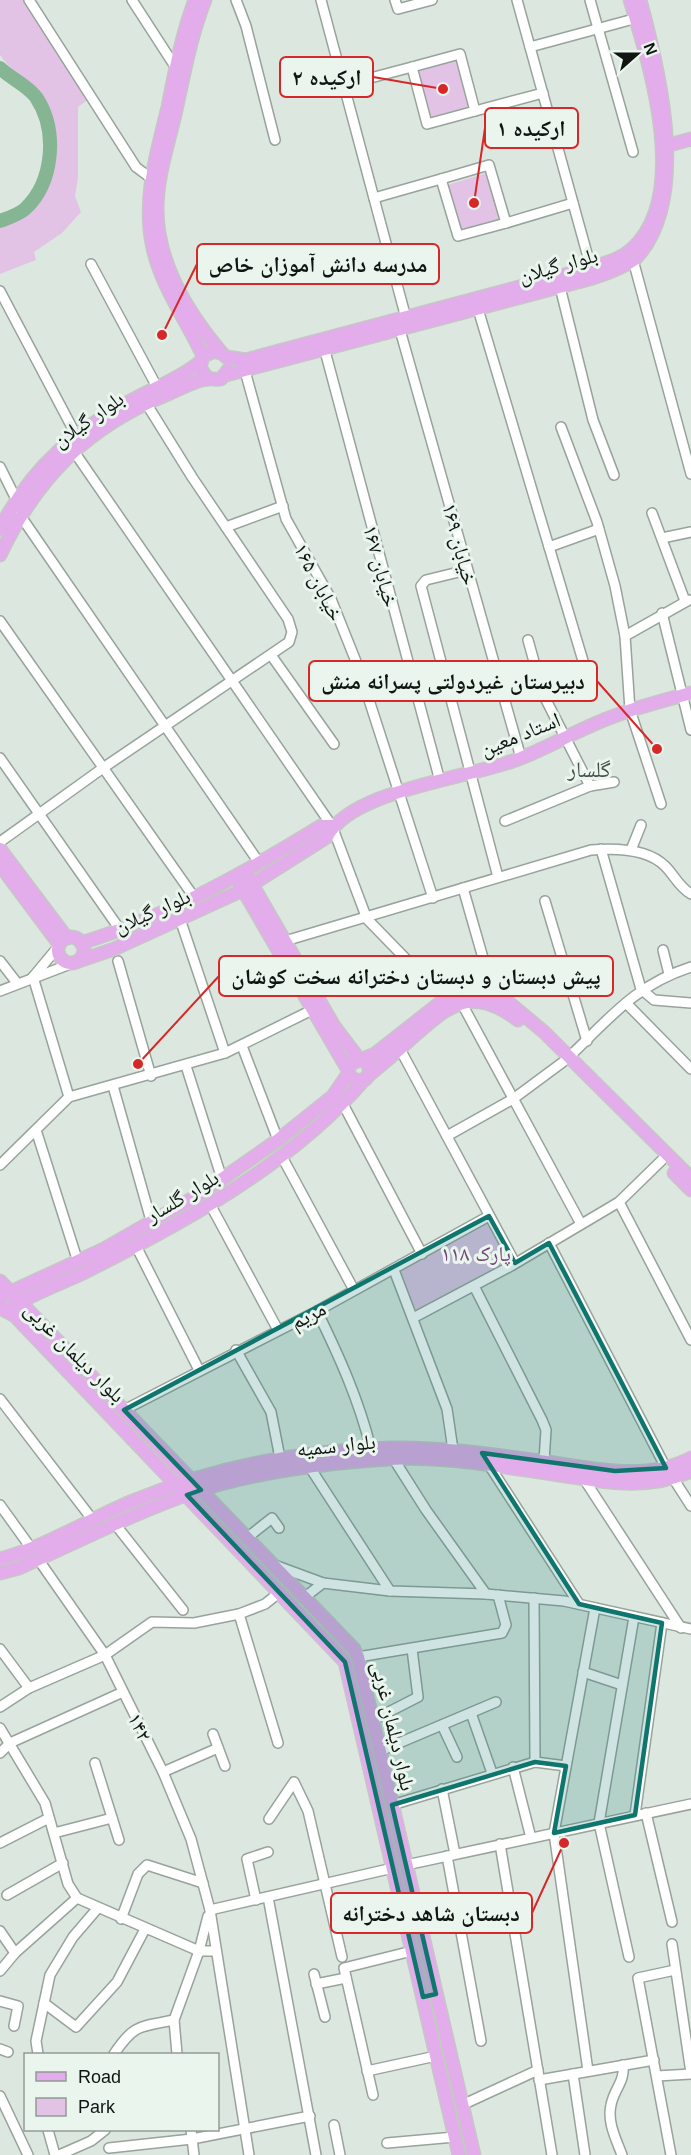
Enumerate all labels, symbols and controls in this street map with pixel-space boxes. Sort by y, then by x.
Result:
north arrow [607,24,667,84]
text: N [641,40,661,57]
callout: ارکیده ۲ [280,57,373,97]
text: ارکیده ۲ [292,65,362,90]
callout: ارکیده ۱ [485,108,578,148]
text: ارکیده ۱ [496,116,566,141]
street label: بلوار گیلان [516,243,600,288]
callout: مدرسه دانش آموزان خاص [197,244,439,284]
text: مدرسه دانش آموزان خاص [209,252,427,278]
street label: بلوار گیلان [48,386,128,452]
street label: خیابان ۱۶۹ [437,501,482,588]
street label: خیابان ۱۶۷ [358,523,403,610]
street label: خیابان ۱۶۵ [289,539,348,625]
callout: دبیرستان غیردولتی پسرانه منش [309,661,597,701]
text: دبیرستان غیردولتی پسرانه منش [321,669,585,695]
street label: استاد معین [477,708,564,762]
district label: گلسار [566,757,611,782]
street label: بلوار گیلان [110,884,194,939]
callout: پیش دبستان و دبستان دخترانه سخت کوشان [219,956,613,996]
text: پیش دبستان و دبستان دخترانه سخت کوشان [231,964,601,990]
street label: بلوار گلسار [141,1165,223,1228]
park label: پارک ۱۱۸ [441,1242,511,1266]
street label: بلوار دیلمان غربی [19,1297,130,1408]
street label: مریم [287,1297,331,1336]
street label: بلوار سمیه [295,1429,377,1461]
street label: بلوار دیلمان غربی [366,1659,420,1793]
street label: ۱۴۲ [123,1709,157,1745]
callout: دبستان شاهد دخترانه [331,1893,532,1933]
text: دبستان شاهد دخترانه [342,1901,520,1927]
legend [24,2053,219,2131]
text: Road [78,2067,121,2087]
text: Park [78,2097,116,2117]

